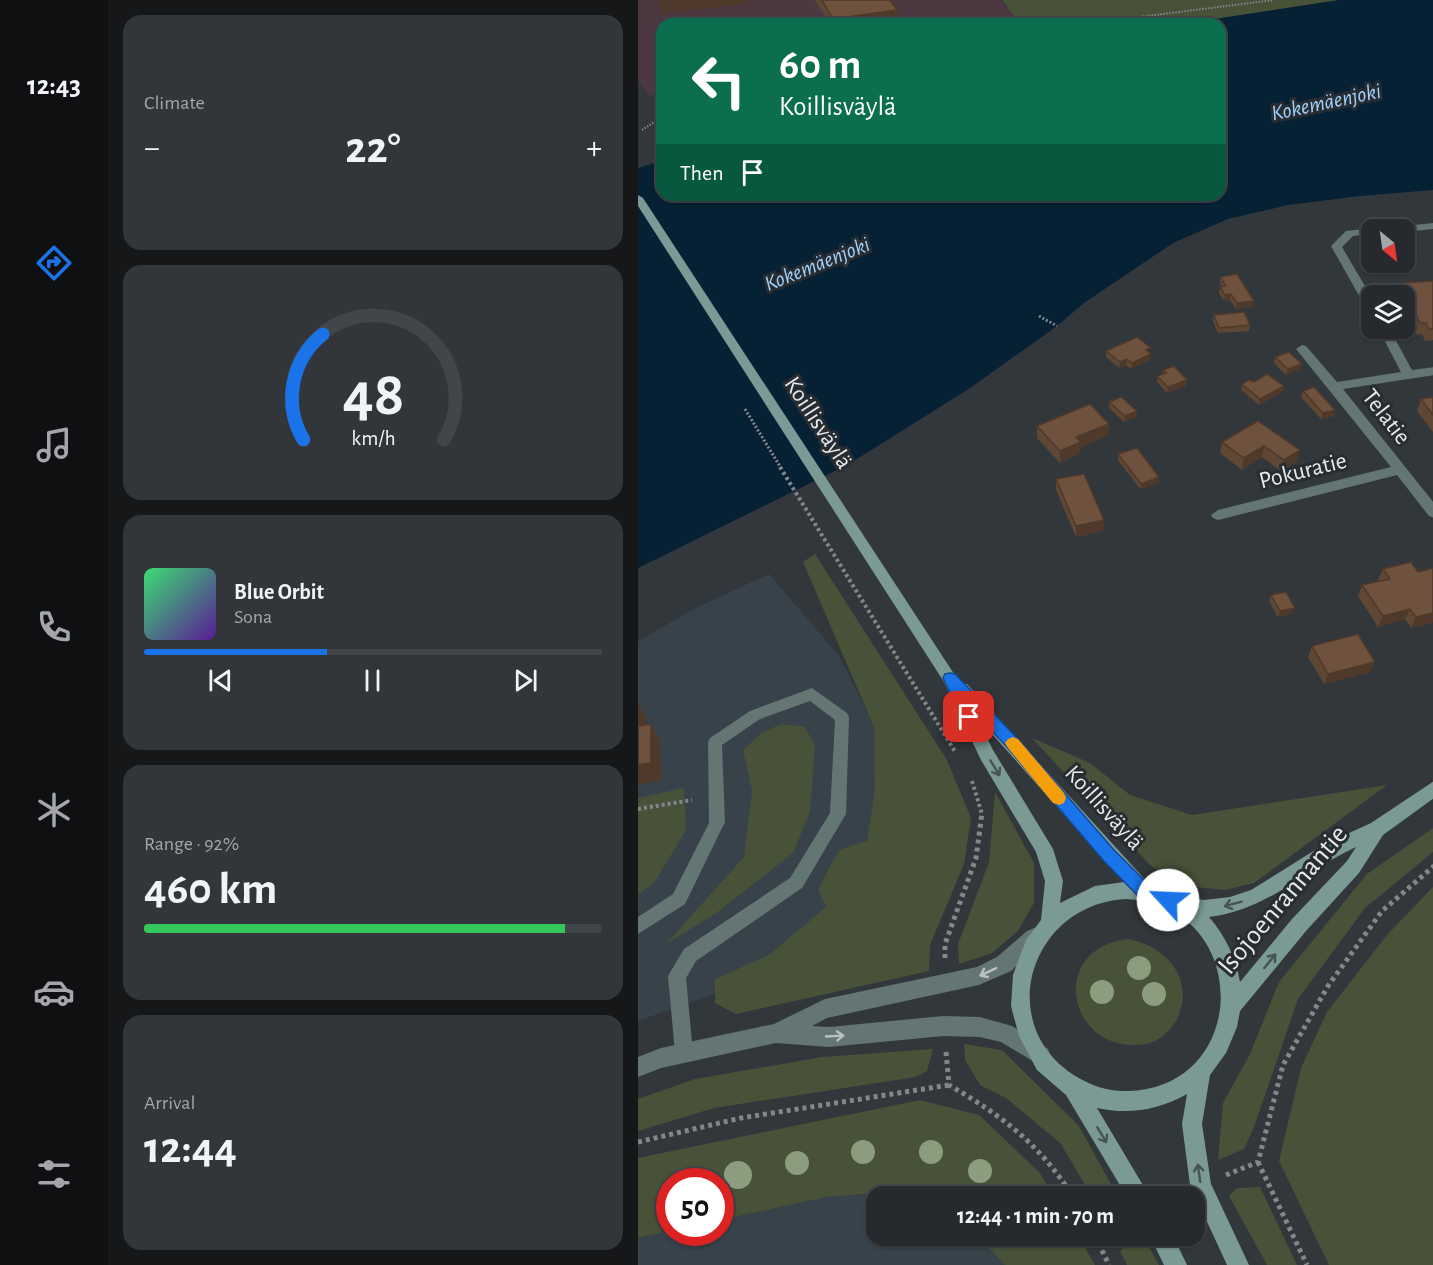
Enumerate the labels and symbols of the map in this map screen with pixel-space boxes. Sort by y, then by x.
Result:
water label: Kokemäenjoki [1269,80,1383,124]
north arrow [1361,219,1415,273]
water label: Kokemäenjoki [761,233,873,295]
street label: Koillisväylä [779,373,857,473]
street label: Telatie [1357,385,1415,449]
street label: Pokuratie [1257,449,1349,493]
pin [943,691,994,742]
one-way arrow [990,759,1002,776]
street label: Koillisväylä [1060,761,1148,855]
street label: Isojoenrannantie [1213,820,1353,980]
position arrow [1136,868,1200,932]
one-way arrow [1223,899,1242,910]
one-way arrow [1263,954,1276,970]
one-way arrow [979,966,997,978]
one-way arrow [824,1031,844,1042]
one-way arrow [1097,1126,1109,1143]
one-way arrow [1193,1164,1204,1183]
speed limit sign: 50 [656,1168,734,1246]

